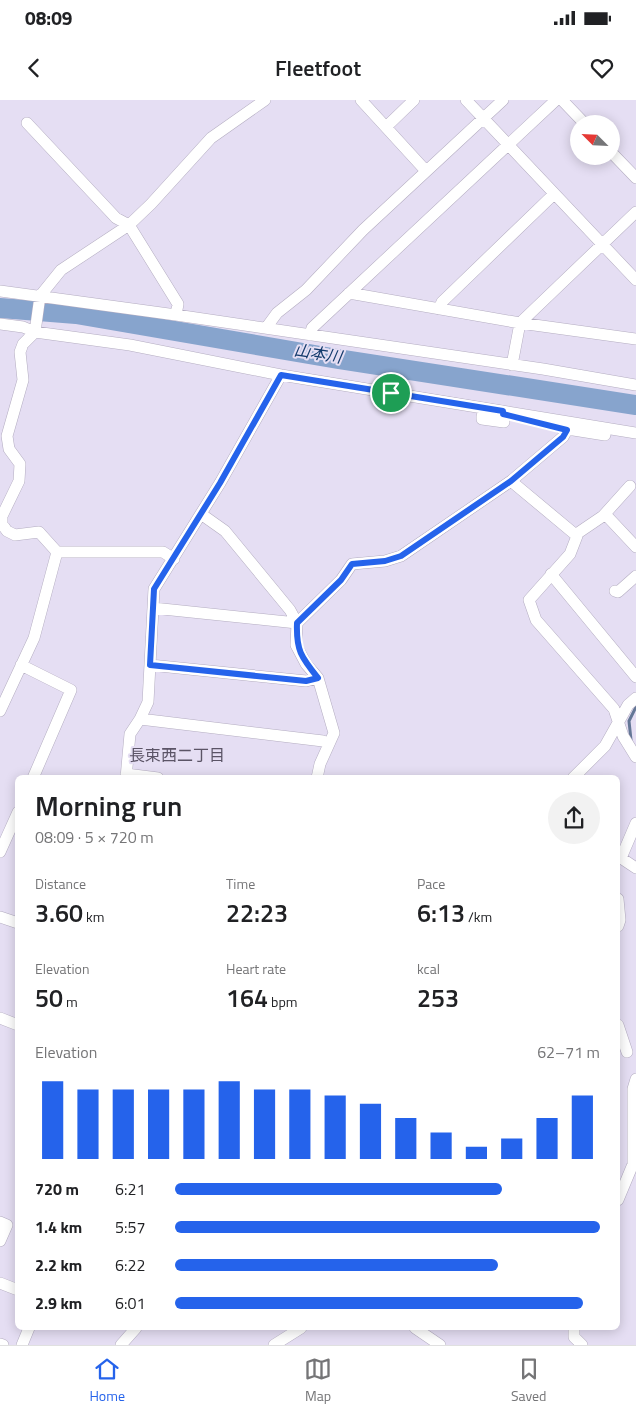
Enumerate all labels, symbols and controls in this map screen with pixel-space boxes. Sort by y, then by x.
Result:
text: 08:09 [25,3,72,32]
text: Fleetfoot [275,51,361,85]
icon: back [20,54,48,82]
icon: heart [588,54,616,82]
north arrow [570,115,620,165]
map controls [570,115,620,165]
water label: 山本川 [292,337,346,369]
pin [370,372,412,414]
icon: arrive [377,379,405,407]
district label: 長束西二丁目 [129,743,225,767]
text: Morning run [35,784,182,827]
button: share [548,792,600,844]
text: 08:09 · 5 × 720 m [35,825,154,849]
text: Distance [35,873,86,894]
text: Time [226,873,255,894]
text: Pace [417,873,445,894]
text: 3.60 [35,894,83,932]
text: 22:23 [226,894,288,932]
text: 6:13 [417,894,465,932]
text: km [83,906,104,927]
text: /km [465,906,492,927]
text: Elevation [35,958,89,979]
text: Heart rate [226,958,286,979]
text: kcal [417,958,440,979]
text: 50 [35,979,63,1017]
text: 164 [226,979,268,1017]
text: 253 [417,979,459,1017]
text: m [63,991,78,1012]
text: bpm [268,991,298,1012]
text: Elevation [35,1040,97,1064]
text: 62–71 m [537,1040,600,1064]
text: 720 m [35,1177,79,1201]
text: 6:21 [115,1177,145,1201]
text: 1.4 km [35,1215,82,1239]
text: 5:57 [115,1215,145,1239]
text: 2.2 km [35,1253,82,1277]
text: 6:22 [115,1253,145,1277]
text: 2.9 km [35,1291,82,1315]
text: 6:01 [115,1291,145,1315]
tab: Home [89,1355,125,1406]
tab: Map [304,1355,332,1406]
tab: Saved [511,1355,547,1406]

